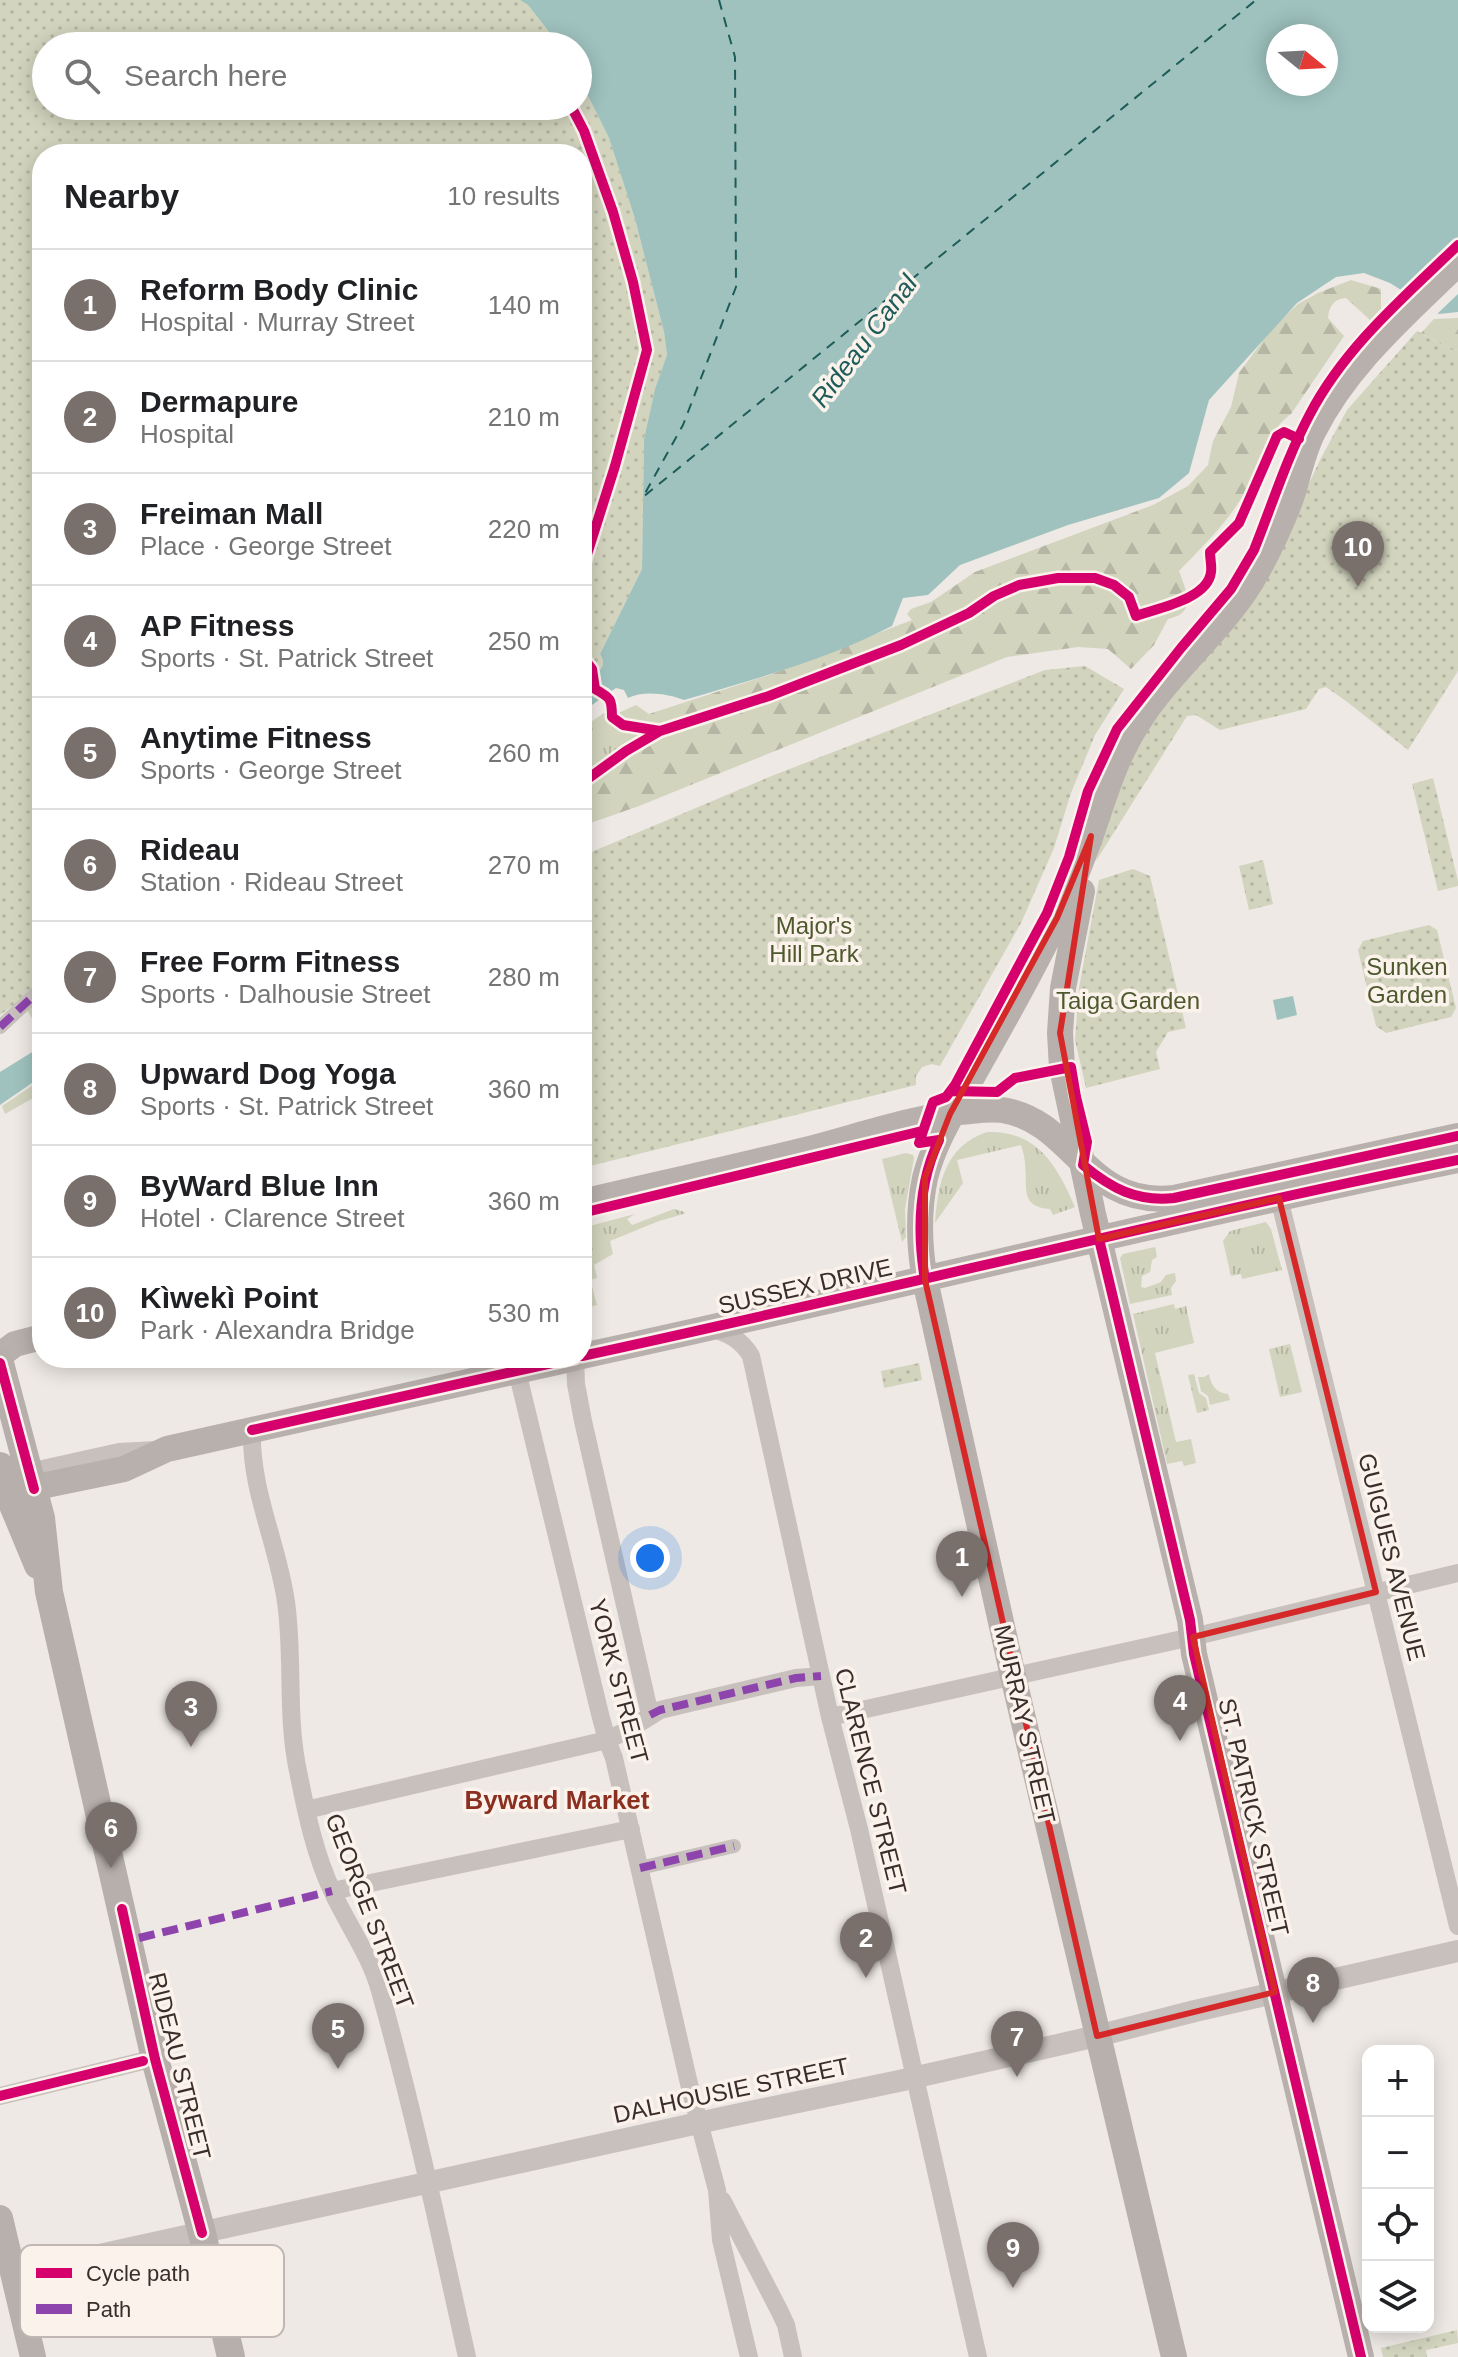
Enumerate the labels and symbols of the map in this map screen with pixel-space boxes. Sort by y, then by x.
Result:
north arrow [1266,24,1338,96]
water label: Rideau Canal [805,268,924,413]
pin: 10 [1332,521,1384,587]
park label: Major's Hill Park [769,912,860,967]
park label: Sunken Garden [1366,953,1448,1008]
park label: Taiga Garden [1056,987,1200,1014]
street label: SUSSEX DRIVE [716,1253,894,1319]
street label: GUIGUES AVENUE [1353,1450,1431,1664]
pin: 1 [936,1531,988,1597]
your location [630,1538,670,1578]
street label: YORK STREET [584,1596,654,1767]
street label: MURRAY STREET [989,1622,1061,1826]
street label: CLARENCE STREET [830,1665,912,1897]
pin: 4 [1154,1675,1206,1741]
pin: 3 [165,1681,217,1747]
street label: ST. PATRICK STREET [1213,1696,1295,1939]
district label: Byward Market [465,1785,650,1815]
pin: 6 [85,1802,137,1868]
street label: GEORGE STREET [320,1810,420,2013]
pin: 2 [840,1912,892,1978]
pin: 8 [1287,1957,1339,2023]
street label: RIDEAU STREET [144,1970,216,2163]
pin: 5 [312,2003,364,2069]
pin: 7 [991,2011,1043,2077]
street label: DALHOUSIE STREET [611,2052,852,2128]
pin: 9 [987,2222,1039,2288]
legend [20,2245,284,2337]
text: Cycle path [86,2261,190,2286]
text: Path [86,2297,131,2322]

